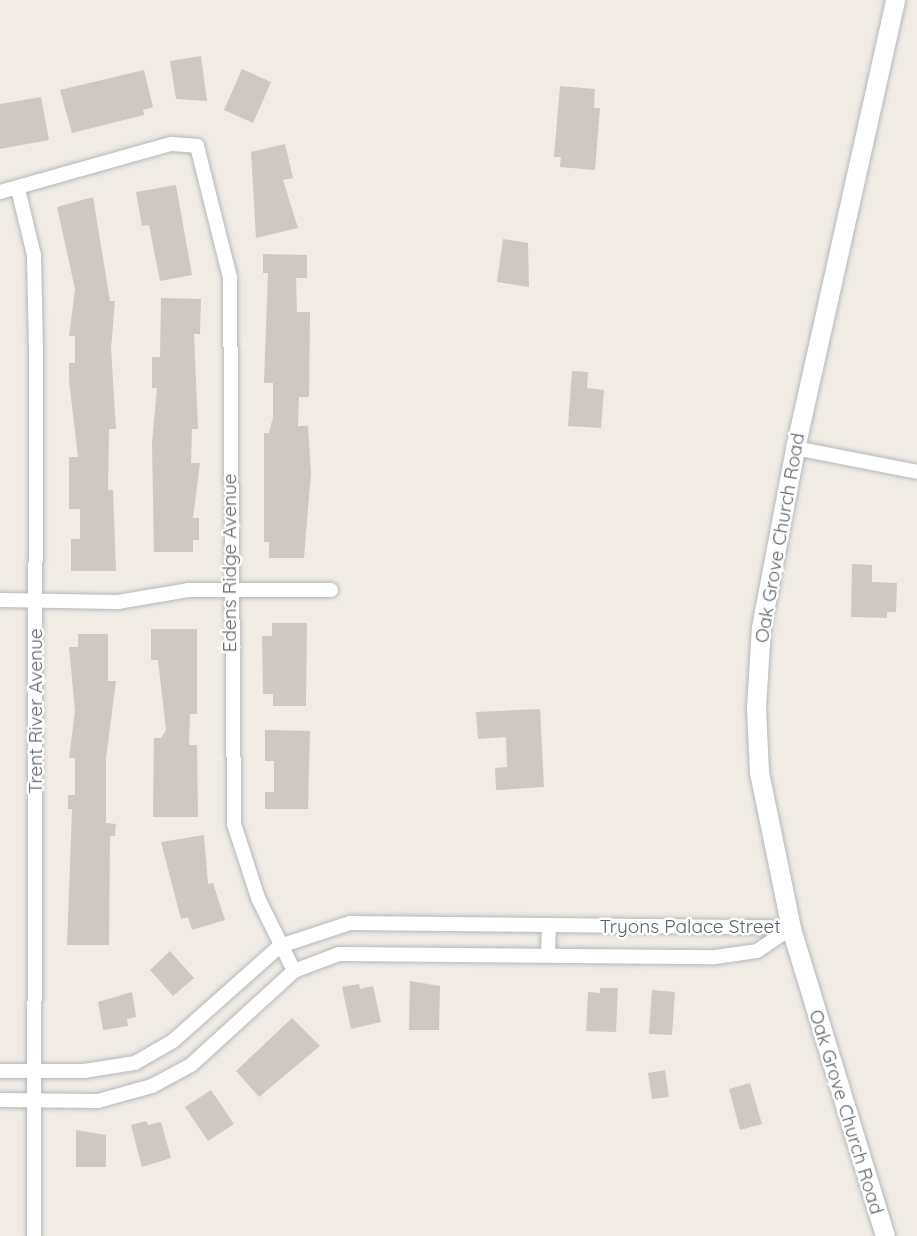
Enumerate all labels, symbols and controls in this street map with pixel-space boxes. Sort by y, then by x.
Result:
street label: Oak Grove Church Road [750,431,810,645]
street label: Edens Ridge Avenue [219,474,241,652]
street label: Trent River Avenue [25,628,47,794]
street label: Tryons Palace Street [599,916,781,938]
street label: Oak Grove Church Road [804,1007,888,1217]

